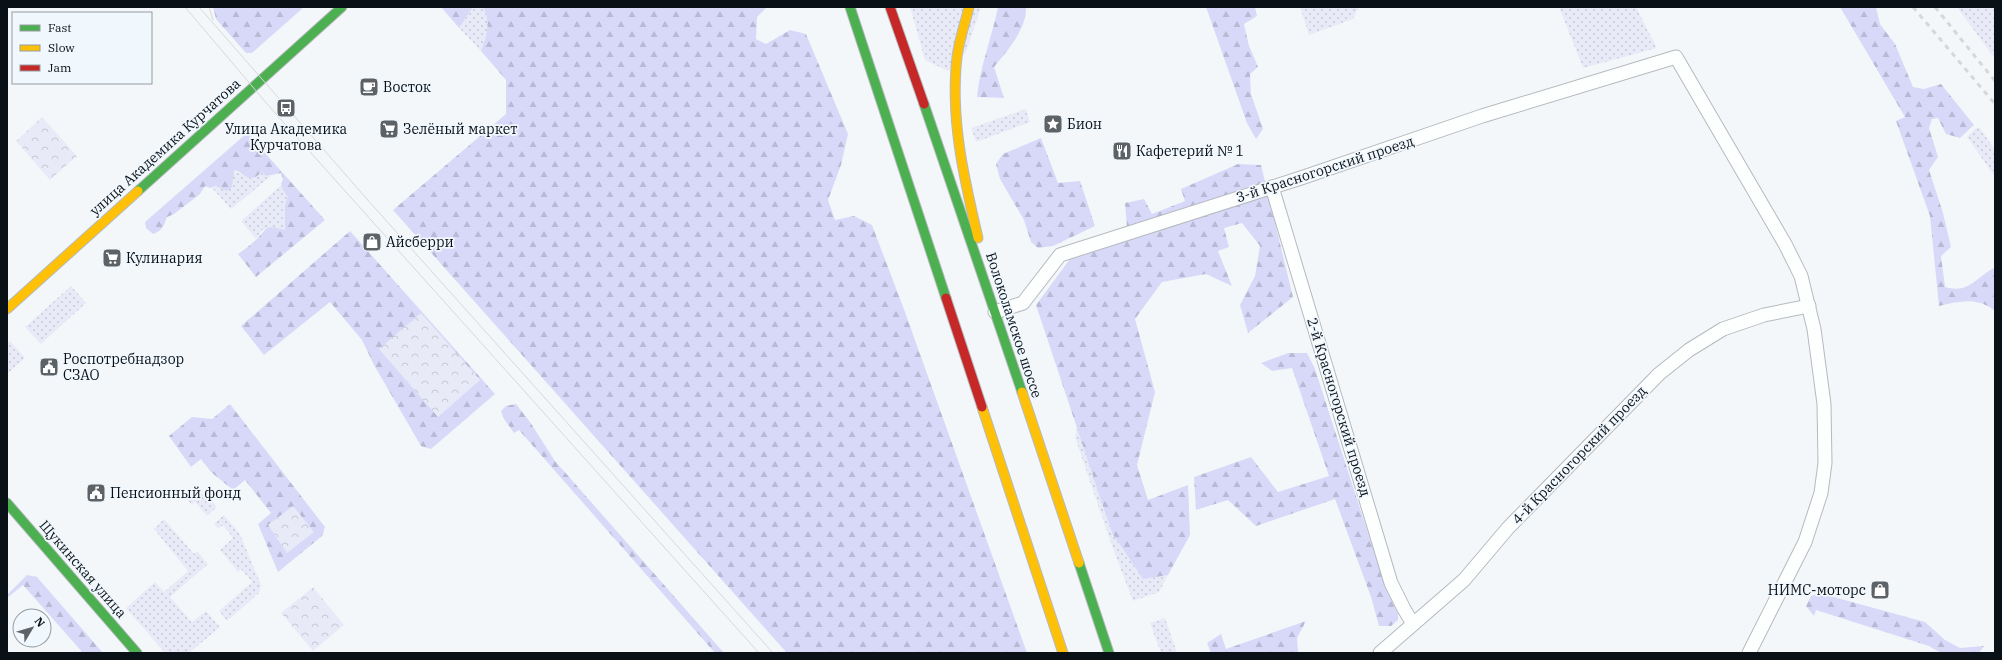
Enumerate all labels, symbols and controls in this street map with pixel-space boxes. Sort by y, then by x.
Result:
legend [12,12,152,84]
text: Fast [48,20,72,35]
text: Slow [48,40,75,55]
text: Jam [48,60,72,75]
street label: улица Академика Курчатова [86,74,244,220]
cafe icon: Восток [358,76,380,98]
place label: Восток [383,78,431,96]
bus stop icon: Улица Академика Курчатова [275,97,297,119]
place icon: Бион [1042,113,1064,135]
place label: Бион [1067,115,1102,133]
supermarket icon: Зелёный маркет [378,118,400,140]
place label: Улица Академика Курчатова [225,120,348,154]
place label: Зелёный маркет [403,120,518,138]
street label: 3-й Красногорский проезд [1234,132,1417,206]
restaurant icon: Кафетерий № 1 [1111,140,1133,162]
place label: Кафетерий № 1 [1136,142,1244,160]
shop icon: Айсберри [361,231,383,253]
place label: Айсберри [386,233,454,251]
supermarket icon: Кулинария [101,247,123,269]
place label: Кулинария [126,249,203,267]
street label: Волоколамское шоссе [982,250,1046,400]
street label: 2-й Красногорский проезд [1303,315,1375,499]
place label: Роспотребнадзор СЗАО [63,350,184,384]
public building icon: Роспотребнадзор СЗАО [38,356,60,378]
street label: 4-й Красногорский проезд [1508,382,1650,528]
public building icon: Пенсионный фонд [85,482,107,504]
place label: Пенсионный фонд [110,484,241,502]
street label: Щукинская улица [35,516,131,622]
shop icon: НИМС-моторс [1869,579,1891,601]
place label: НИМС-моторс [1768,581,1866,599]
north arrow [12,608,52,648]
text: N [32,614,48,630]

